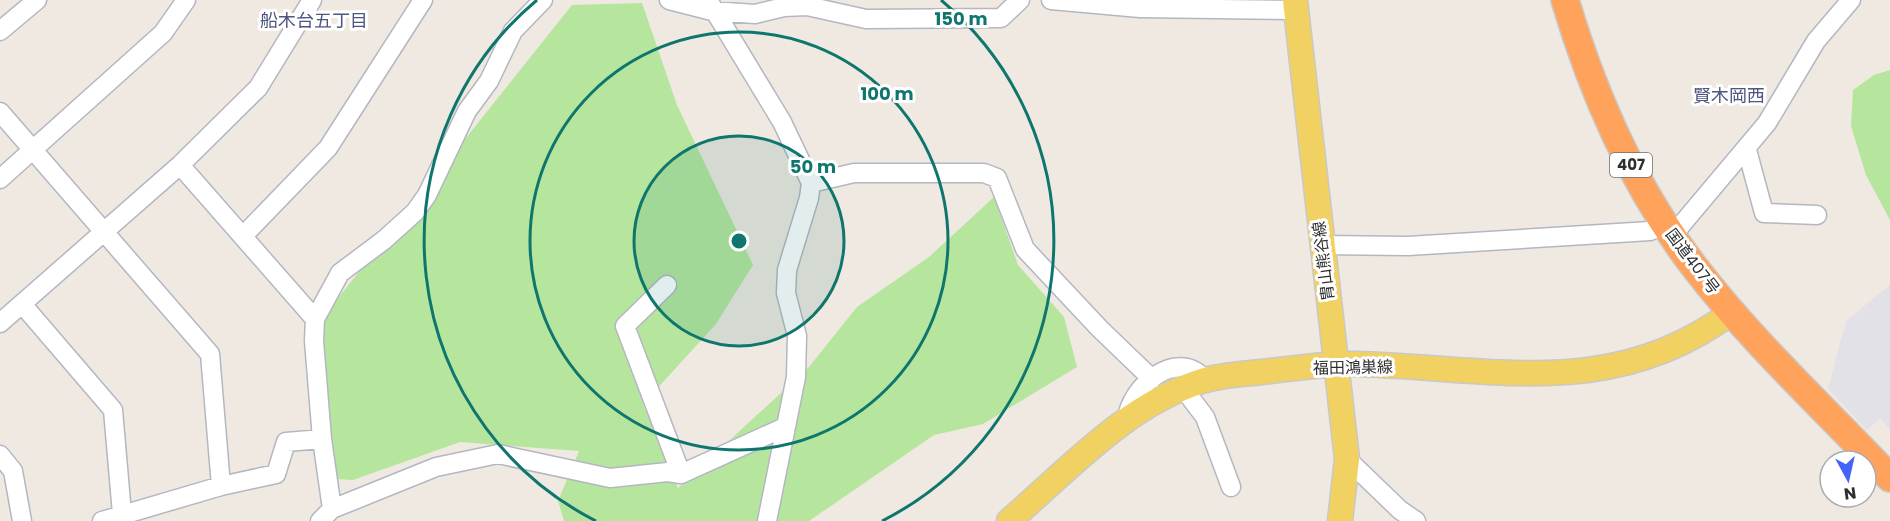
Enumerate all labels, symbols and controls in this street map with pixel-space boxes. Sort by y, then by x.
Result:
text: 150 m [934,6,988,31]
district label: 船木台五丁目 [260,8,368,33]
text: 100 m [860,81,914,106]
district label: 賢木岡西 [1693,83,1765,108]
road number: 407 [1610,153,1652,177]
text: 50 m [790,154,836,179]
street label: 胄山熊谷線 [1307,220,1340,302]
street label: 国道407号 [1660,224,1725,299]
centre of rings [729,231,749,251]
street label: 福田鴻巣線 [1313,355,1393,380]
north arrow [1818,449,1878,509]
text: N [1842,481,1858,506]

